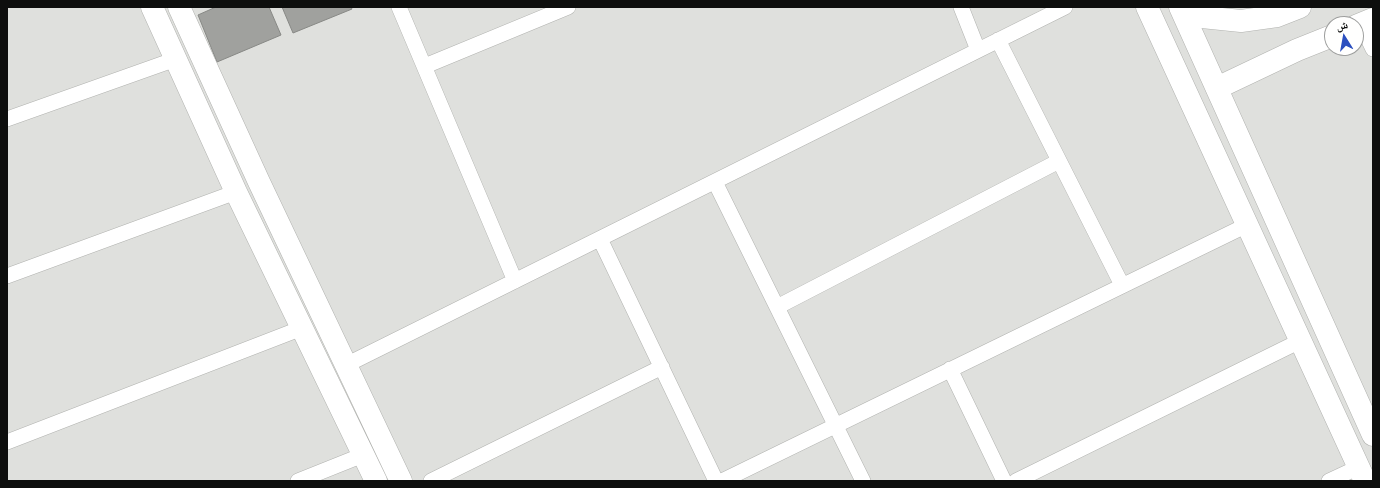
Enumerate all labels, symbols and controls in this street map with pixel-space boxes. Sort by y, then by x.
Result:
north arrow [1324,16,1364,56]
text: ش [1335,16,1349,34]

